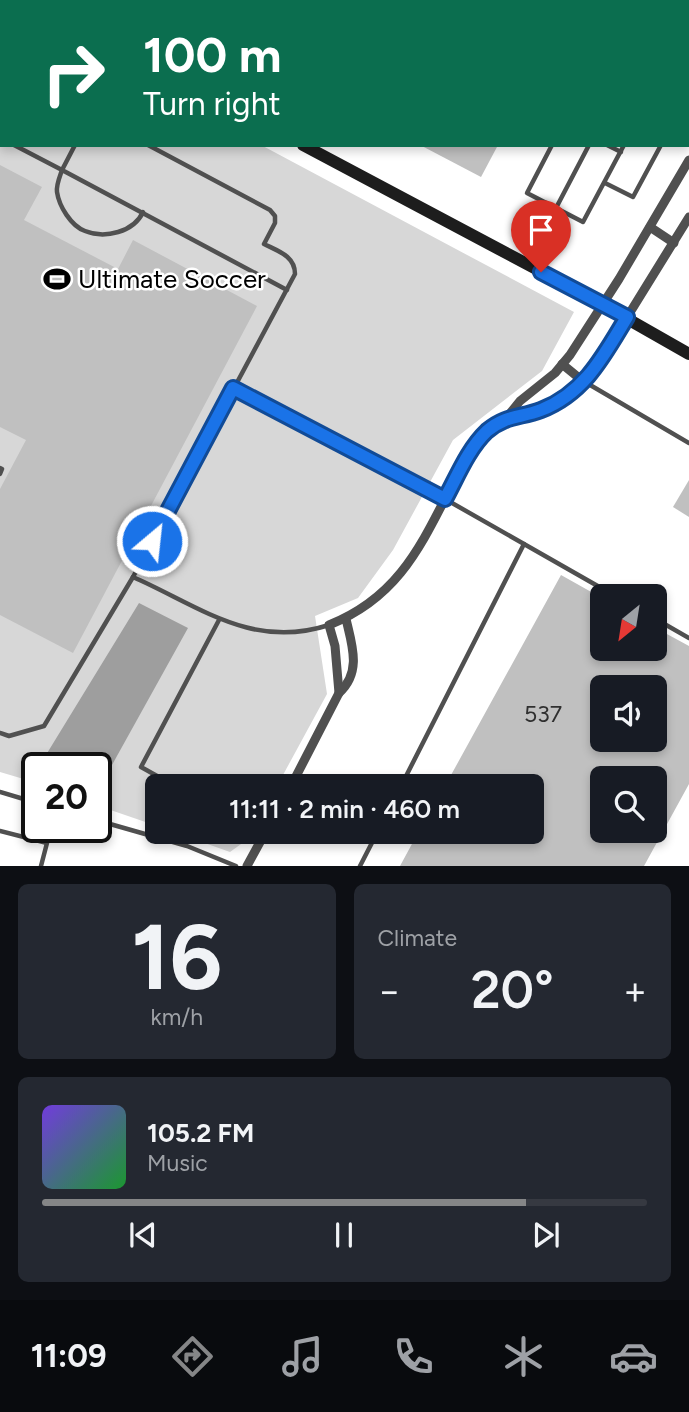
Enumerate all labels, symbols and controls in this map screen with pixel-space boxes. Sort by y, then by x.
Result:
text: 100 m [143,25,282,84]
icon: right [28,28,119,119]
text: Turn right [143,85,281,123]
pin [511,200,571,272]
icon: arrive [522,211,560,249]
place label: Ultimate Soccer [78,263,266,295]
sports icon: Ultimate Soccer [42,264,72,294]
position arrow [115,504,189,578]
north arrow [590,584,667,662]
map controls [590,584,667,843]
button: sound [590,675,667,752]
house number: 537 [524,700,562,728]
speed limit sign: 20 [21,752,112,843]
button: search [590,766,667,843]
text: 11:11 · 2 min · 460 m [229,793,460,825]
text: 16 [131,903,222,1012]
text: Climate [378,924,457,952]
text: 20° [471,959,554,1021]
text: − [378,968,401,1014]
text: + [623,968,647,1014]
text: km/h [150,1003,203,1031]
text: 105.2 FM [147,1117,254,1149]
text: Music [147,1149,208,1177]
icon: previous [124,1216,162,1254]
icon: pause [325,1216,363,1254]
icon: next [527,1216,565,1254]
icon: directions [168,1332,217,1381]
icon: music [278,1332,327,1381]
icon: phone [389,1332,438,1381]
icon: climate [499,1332,548,1381]
icon: car [609,1332,658,1381]
text: 11:09 [31,1337,107,1375]

